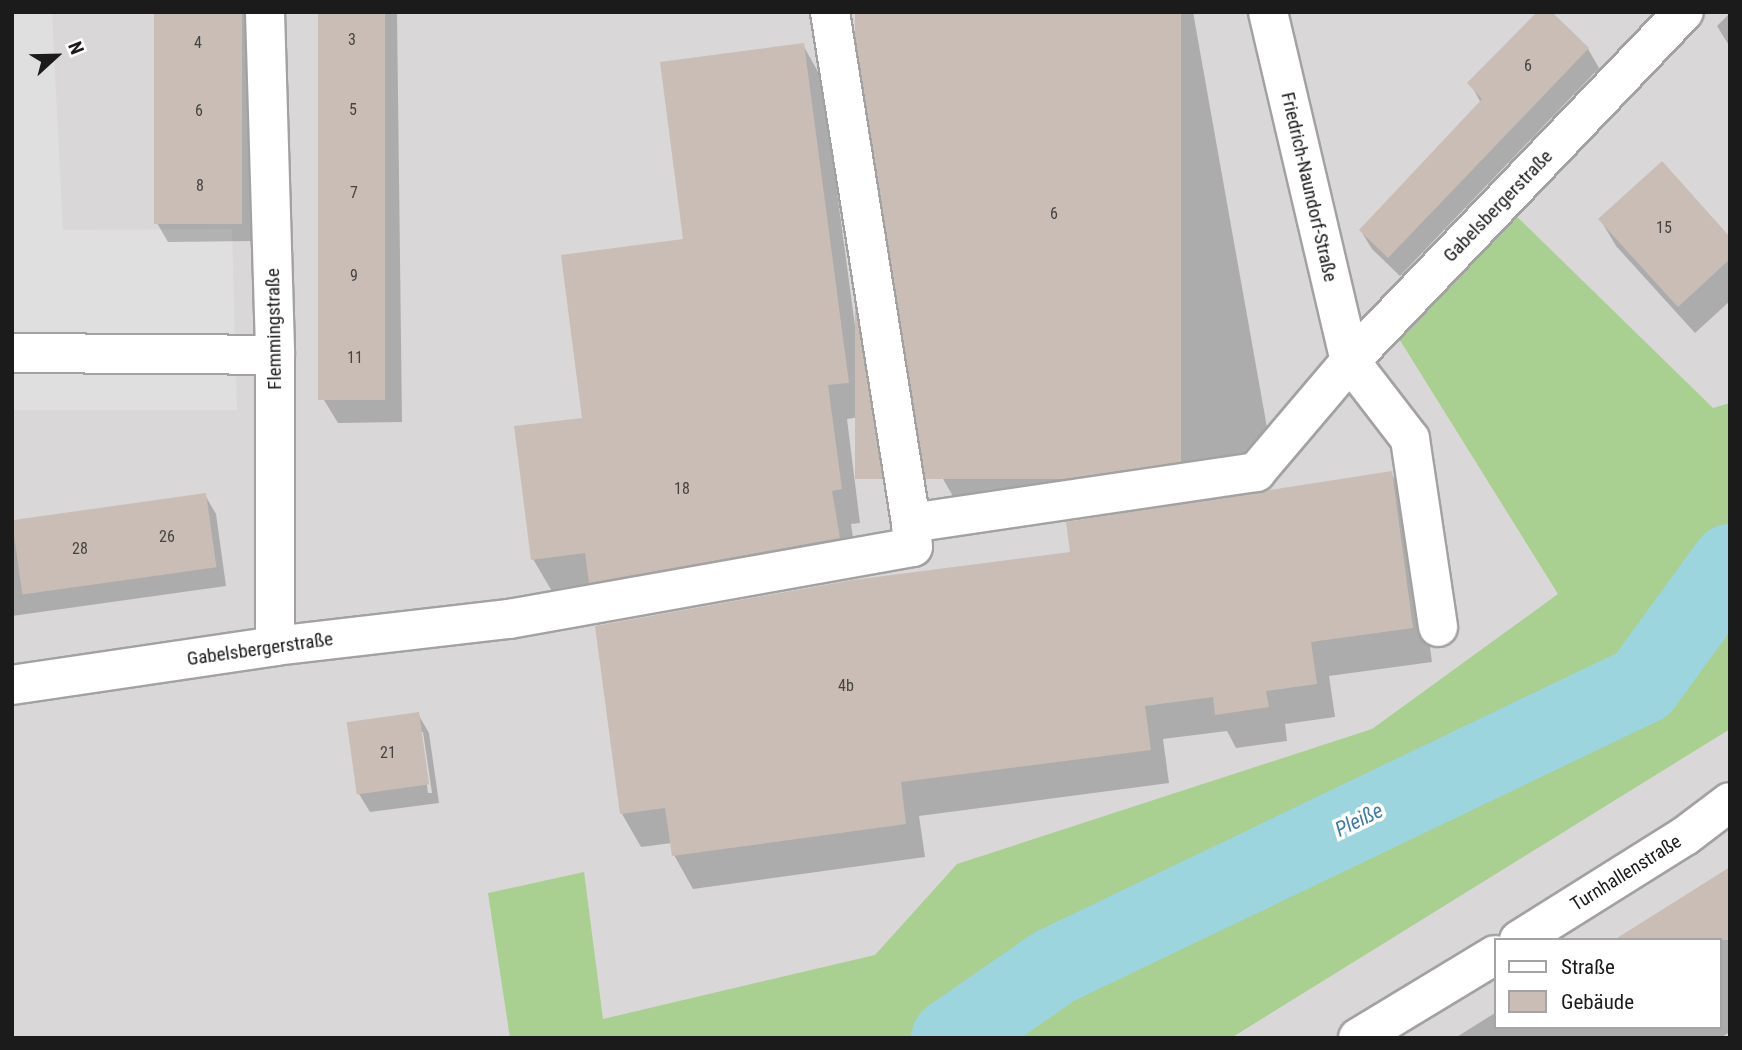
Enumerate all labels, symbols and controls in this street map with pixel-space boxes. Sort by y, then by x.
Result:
north arrow [21,21,91,91]
house number: 3 [348,30,356,50]
house number: 4 [194,33,202,53]
text: N [63,38,89,58]
house number: 6 [1524,56,1532,76]
street label: Friedrich-Naundorf-Straße [1276,90,1342,284]
house number: 5 [349,100,357,120]
house number: 6 [195,101,203,121]
street label: Gabelsbergerstraße [1439,145,1557,267]
house number: 8 [196,176,204,196]
house number: 7 [350,183,358,203]
house number: 6 [1050,204,1058,224]
house number: 15 [1656,218,1672,238]
house number: 9 [350,266,358,286]
street label: Flemmingstraße [262,268,286,390]
house number: 11 [347,348,363,368]
house number: 18 [674,479,690,499]
house number: 26 [159,527,175,547]
house number: 28 [72,539,88,559]
street label: Gabelsbergerstraße [186,627,334,671]
house number: 4b [838,676,854,696]
house number: 21 [380,743,396,763]
water label: Pleiße [1331,798,1387,842]
street label: Turnhallenstraße [1567,830,1685,916]
legend [1494,938,1721,1029]
text: Straße [1561,955,1615,979]
text: Gebäude [1561,990,1634,1014]

